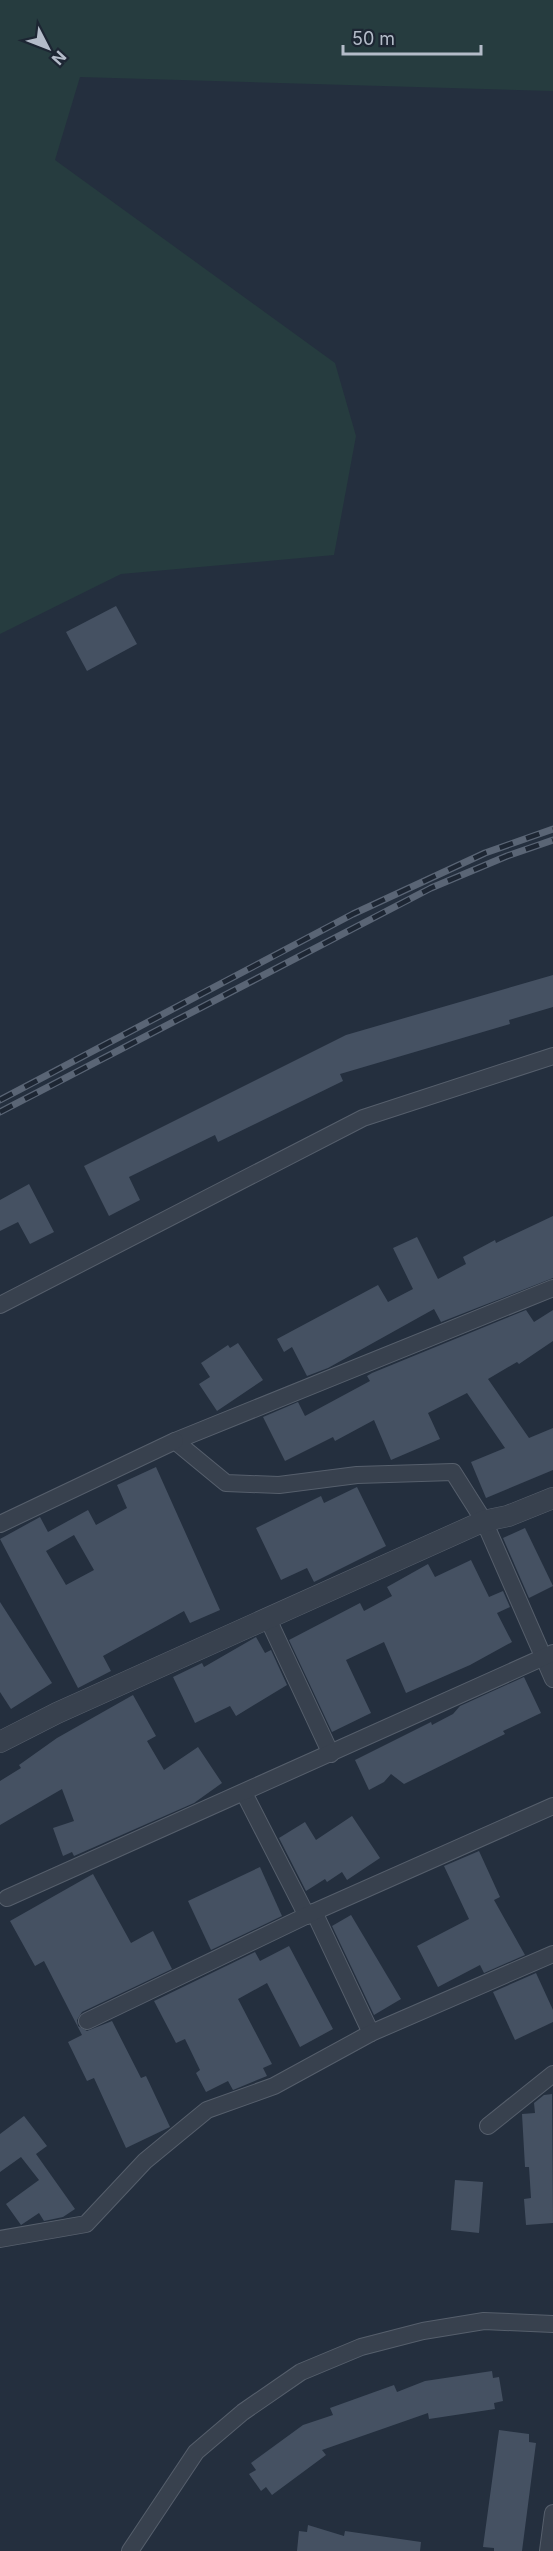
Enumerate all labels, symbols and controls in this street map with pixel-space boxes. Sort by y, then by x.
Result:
north arrow [18,18,78,78]
scale bar [343,18,481,56]
text: 50 m [352,28,395,49]
text: N [48,47,71,69]

